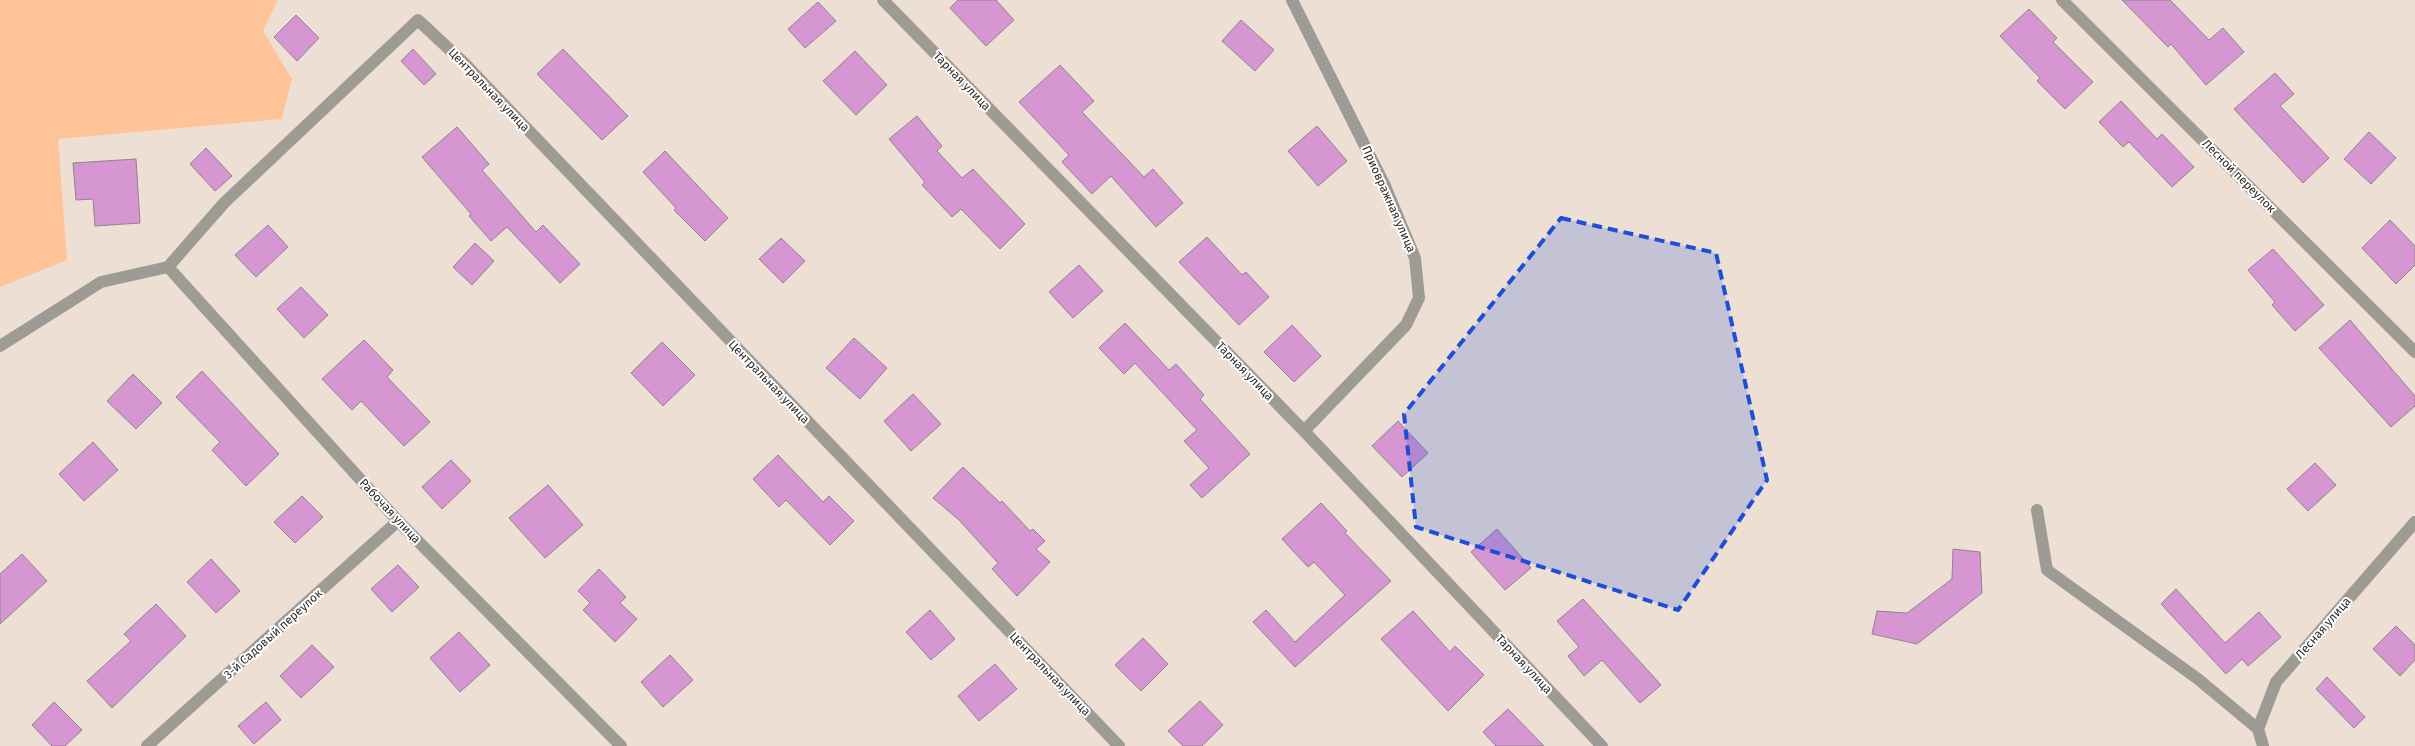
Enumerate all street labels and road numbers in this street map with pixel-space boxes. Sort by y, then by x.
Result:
street label: Центральная улица [446,45,532,135]
street label: Тарная улица [931,49,993,113]
street label: Лесной переулок [2199,136,2279,216]
street label: Приовражная улица [1359,144,1419,254]
street label: Центральная улица [726,337,812,427]
street label: Тарная улица [1214,339,1276,403]
street label: Рабочая улица [357,476,423,546]
street label: 3-й Садовый переулок [221,586,325,682]
street label: Лесная улица [2292,594,2354,662]
street label: Центральная улица [1007,629,1093,719]
street label: Тарная улица [1493,631,1555,697]

